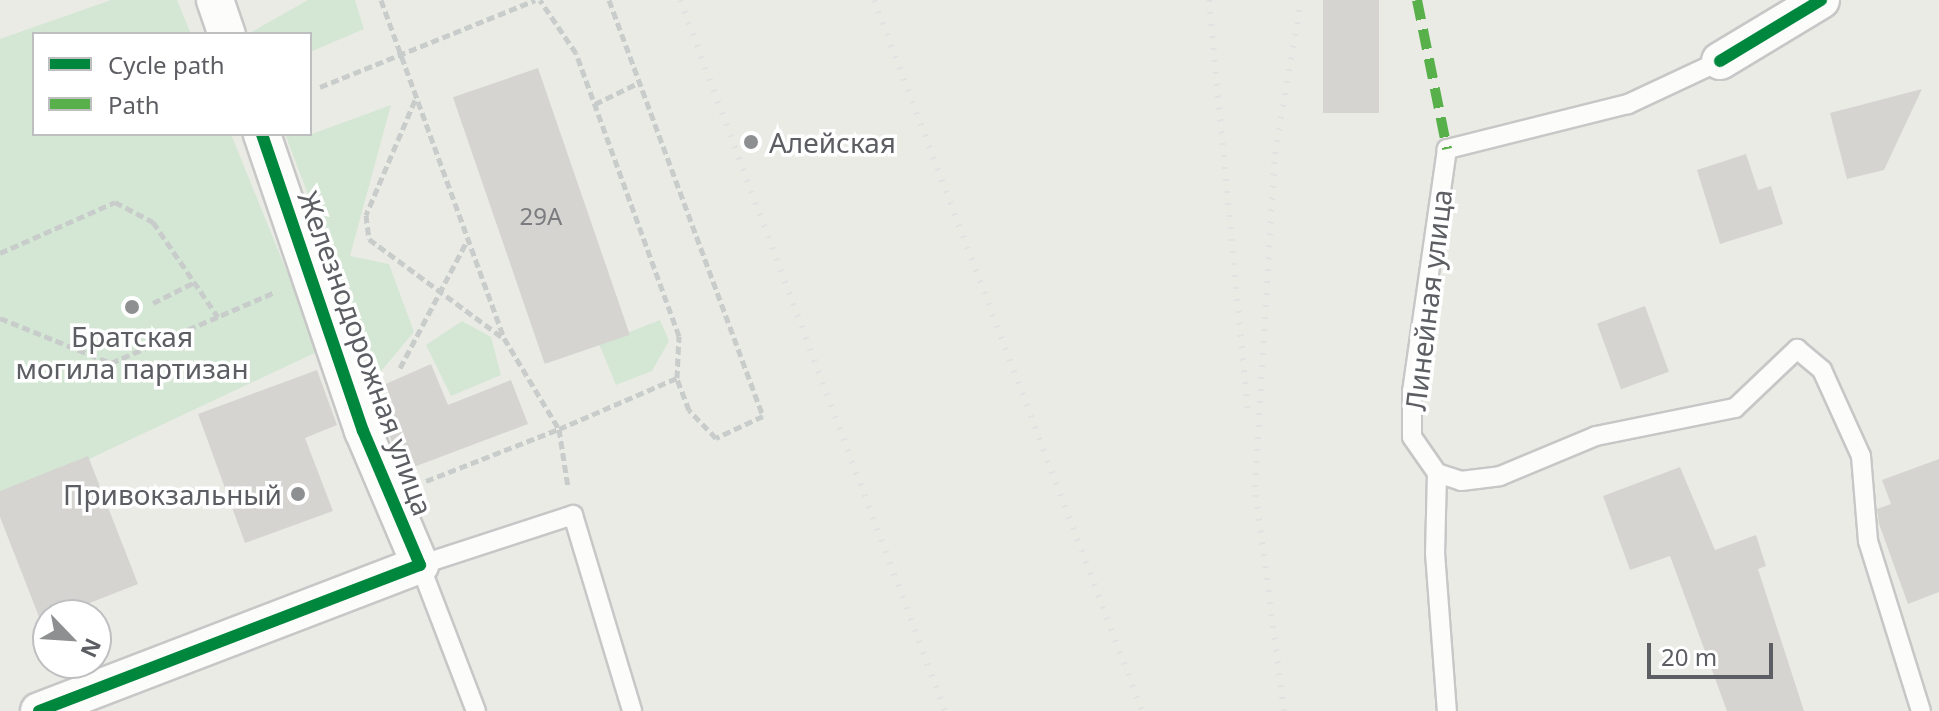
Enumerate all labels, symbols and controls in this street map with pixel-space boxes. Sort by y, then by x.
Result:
legend [32,32,312,136]
text: Cycle path [108,48,225,81]
text: Path [108,88,159,121]
place label: Алейская [769,125,896,159]
marker: Алейская [740,131,762,153]
street label: Железнодорожная улица [292,186,440,520]
street label: Линейная улица [1398,188,1458,412]
house number: 29А [520,202,562,230]
marker: Братская могила партизан [123,298,141,316]
place label: Братская могила партизан [15,319,249,385]
place label: Привокзальный [63,477,282,511]
marker: Привокзальный [289,485,307,503]
north arrow [32,599,112,679]
scale bar [1651,627,1777,677]
text: N [75,634,109,663]
text: 20 m [1661,640,1717,673]

